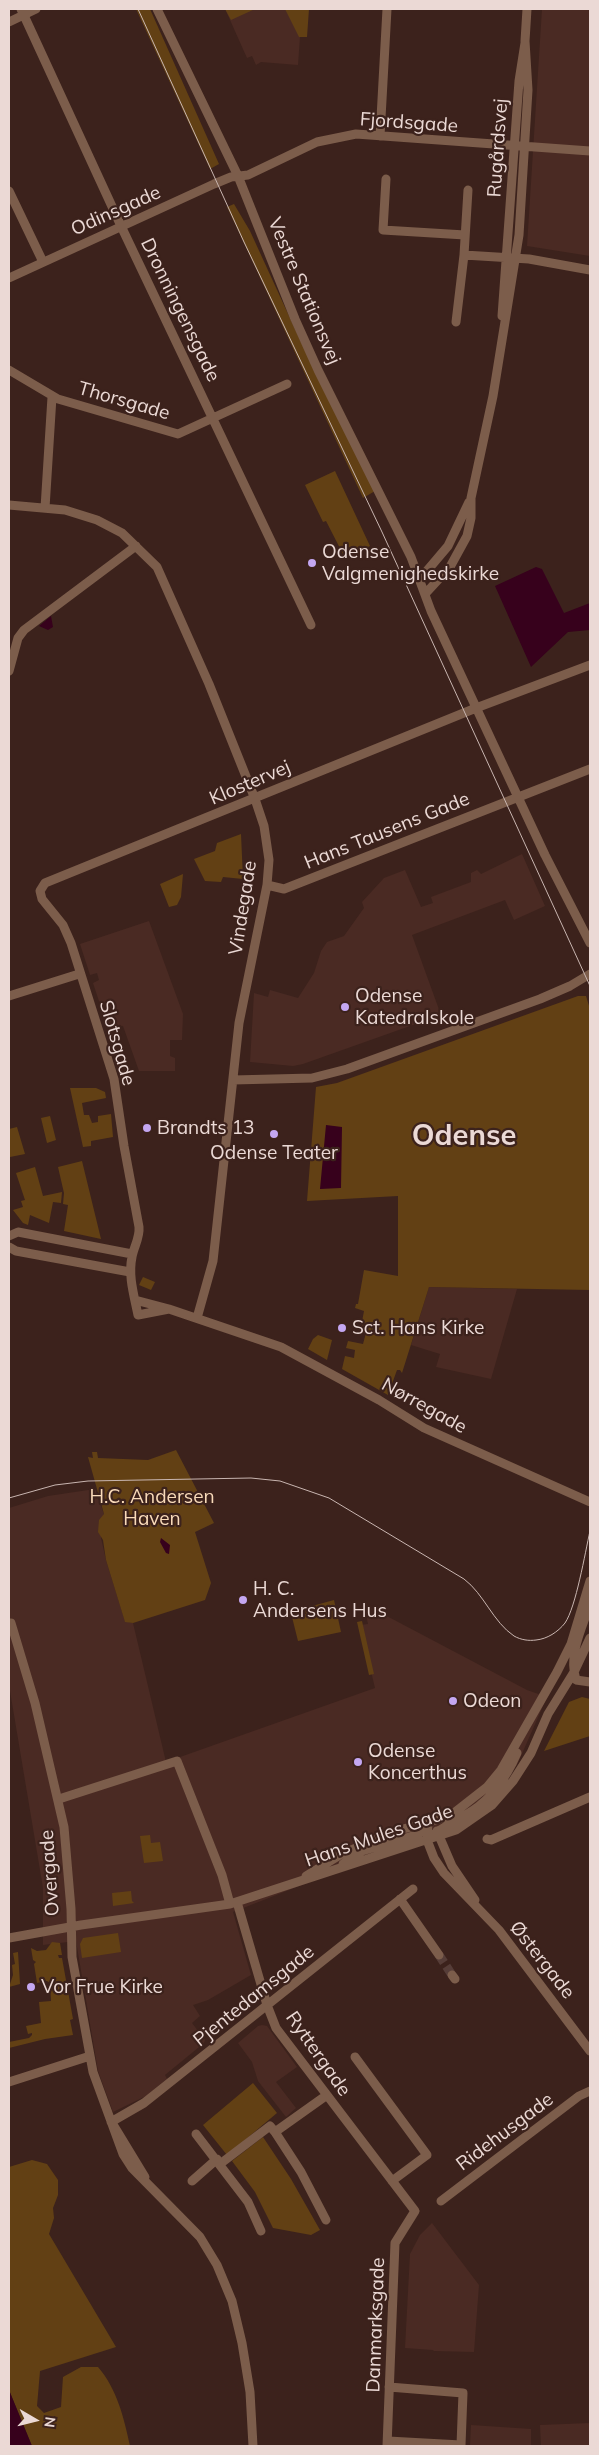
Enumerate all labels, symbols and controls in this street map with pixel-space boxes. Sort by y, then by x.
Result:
street label: Rugårdsvej [483,98,513,198]
street label: Fjordsgade [359,108,459,138]
street label: Odinsgade [68,181,164,241]
street label: Vestre Stationsvej [263,214,345,368]
street label: Dronningensgade [135,235,225,385]
street label: Thorsgade [76,377,172,425]
place label: Odense Valgmenighedskirke [322,541,499,585]
marker: Odense Valgmenighedskirke [306,557,318,569]
street label: Klostervej [206,756,294,810]
street label: Hans Tausens Gade [301,787,473,875]
street label: Vindegade [224,859,262,957]
place label: Odense Katedralskole [355,985,474,1029]
street label: Slotsgade [94,998,140,1088]
marker: Odense Katedralskole [339,1001,351,1013]
place label: Brandts 13 [157,1117,254,1139]
district label: Odense [412,1119,516,1153]
marker: Brandts 13 [141,1122,153,1134]
marker: Odense Teater [268,1128,280,1140]
place label: Odense Teater [210,1142,338,1164]
place label: Sct. Hans Kirke [352,1317,484,1339]
marker: Sct. Hans Kirke [336,1322,348,1334]
street label: Nørregade [378,1373,470,1439]
park label: H.C. Andersen Haven [89,1486,215,1530]
place label: H. C. Andersens Hus [253,1578,387,1622]
marker: H. C. Andersens Hus [237,1594,249,1606]
place label: Odeon [463,1690,521,1712]
marker: Odeon [447,1695,459,1707]
place label: Odense Koncerthus [368,1740,467,1784]
marker: Odense Koncerthus [352,1756,364,1768]
street label: Hans Mules Gade [302,1800,456,1872]
street label: Overgade [36,1829,64,1917]
street label: Østergade [505,1917,579,2003]
street label: Pjentedamsgade [189,1940,319,2052]
place label: Vor Frue Kirke [41,1976,163,1998]
marker: Vor Frue Kirke [25,1981,37,1993]
street label: Ryttergade [281,2007,355,2101]
street label: Ridehusgade [452,2088,558,2176]
street label: Danmarksgade [362,2257,390,2393]
north arrow [10,2395,60,2445]
text: N [40,2416,60,2429]

